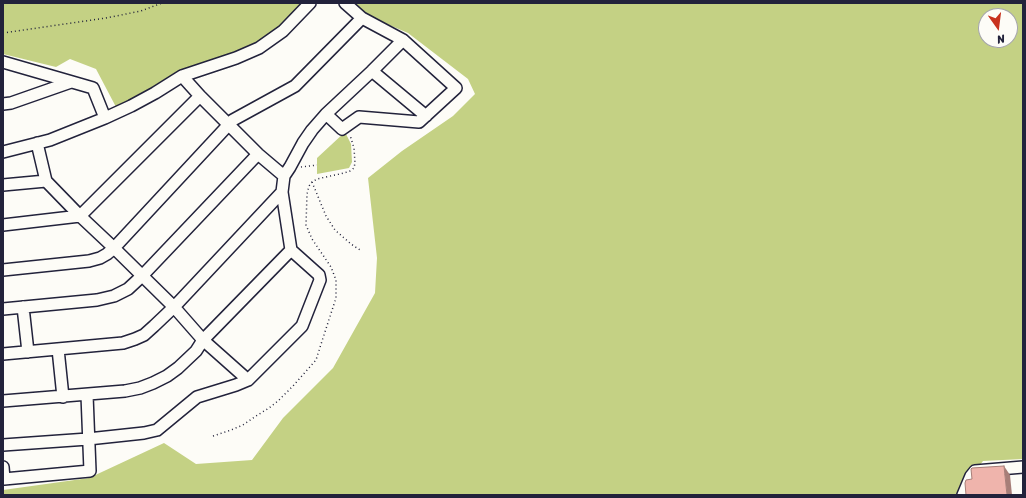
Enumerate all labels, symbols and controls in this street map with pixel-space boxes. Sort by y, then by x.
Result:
north arrow [978,8,1018,48]
text: N [995,29,1007,49]

